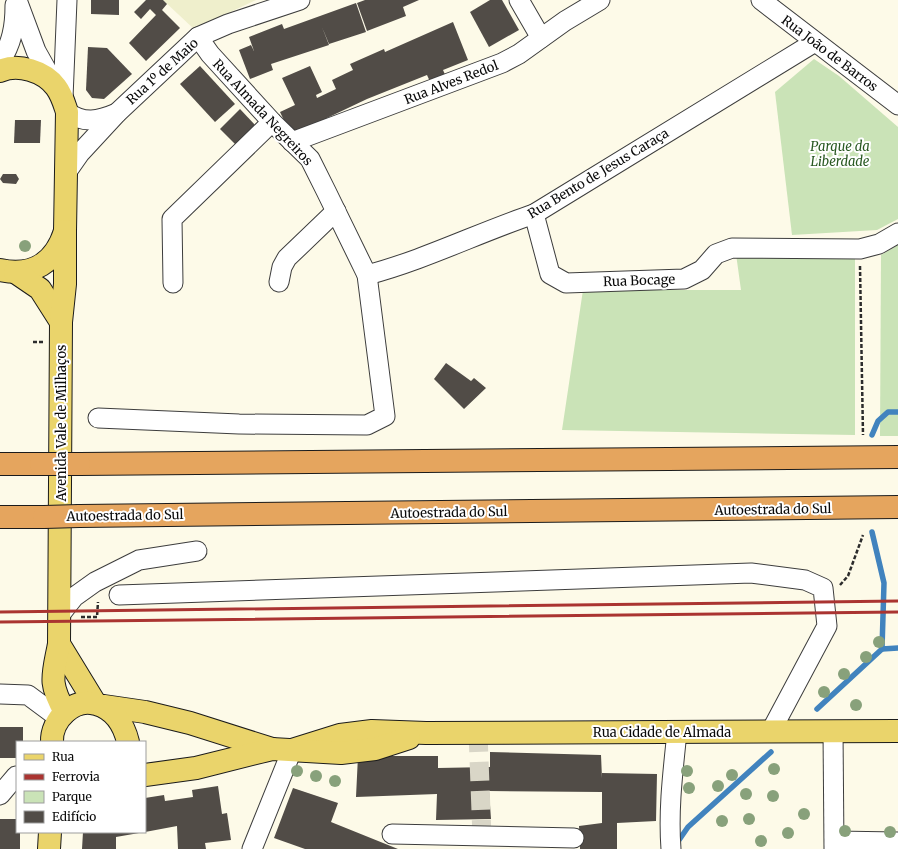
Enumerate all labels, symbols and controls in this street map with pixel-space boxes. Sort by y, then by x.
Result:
street label: Rua João de Barros [778,12,881,95]
street label: Rua 1º de Maio [123,34,202,108]
street label: Rua Almada Negreiros [209,56,316,169]
street label: Rua Alves Redol [402,57,501,108]
street label: Rua Bento de Jesus Caraça [525,125,672,222]
park label: Parque da Liberdade [810,138,870,170]
street label: Rua Bocage [603,271,676,290]
street label: Avenida Vale de Milhaços [53,345,70,502]
street label: Autoestrada do Sul [713,500,832,519]
street label: Autoestrada do Sul [389,503,508,522]
street label: Autoestrada do Sul [65,506,184,525]
street label: Rua Cidade de Almada [593,724,731,741]
legend [16,741,146,833]
text: Rua [52,749,75,764]
text: Ferrovia [52,769,100,784]
text: Parque [52,789,92,804]
text: Edifício [52,809,96,824]

